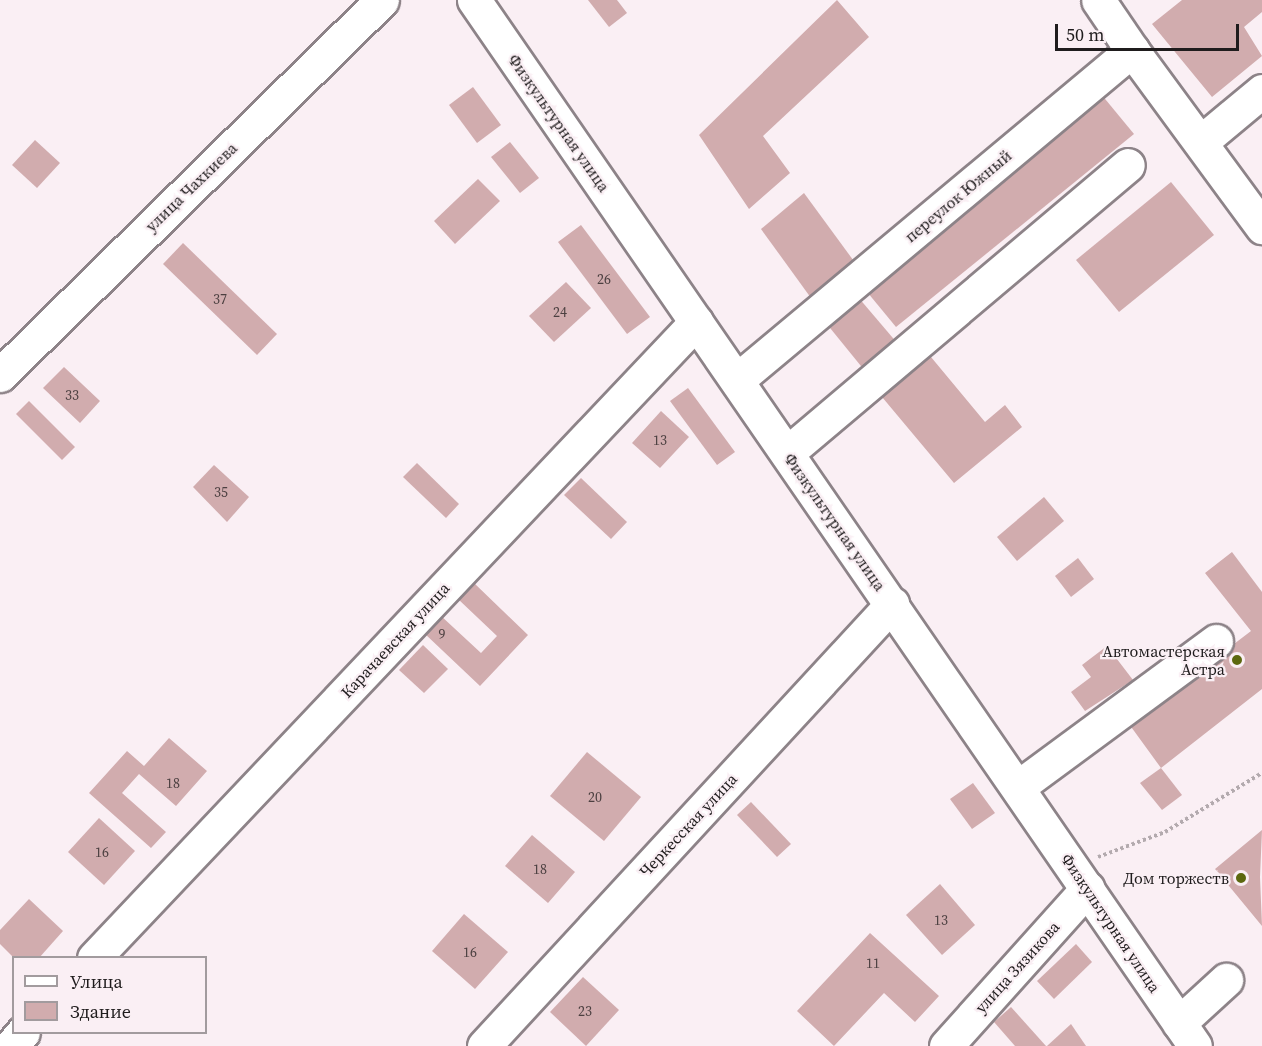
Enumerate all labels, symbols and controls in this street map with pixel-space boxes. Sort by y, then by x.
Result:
scale bar [1058,12,1242,50]
text: 50 m [1066,22,1104,47]
street label: Физкультурная улица [504,51,614,195]
street label: улица Чахкиева [141,138,241,236]
street label: переулок Южный [901,146,1015,246]
house number: 26 [597,271,611,287]
house number: 37 [213,291,227,307]
house number: 24 [553,304,567,320]
house number: 33 [65,387,79,403]
house number: 13 [653,432,667,448]
street label: Физкультурная улица [780,450,890,594]
house number: 35 [214,484,228,500]
street label: Карачаевская улица [337,578,453,702]
house number: 9 [439,626,445,642]
place label: Автомастерская Астра [1102,641,1225,679]
marker: Автомастерская Астра [1230,653,1244,667]
street label: Черкесская улица [635,769,741,881]
house number: 18 [166,775,180,791]
house number: 20 [588,789,602,805]
house number: 16 [95,844,109,860]
street label: Физкультурная улица [1057,850,1165,996]
house number: 18 [533,861,547,877]
place label: Дом торжеств [1123,868,1229,888]
marker: Дом торжеств [1234,871,1248,885]
house number: 13 [934,912,948,928]
street label: улица Зязикова [971,917,1063,1017]
house number: 16 [463,944,477,960]
house number: 11 [866,955,880,971]
legend [12,956,207,1034]
text: Улица [70,969,123,994]
text: Здание [70,999,131,1024]
house number: 23 [578,1003,592,1019]

